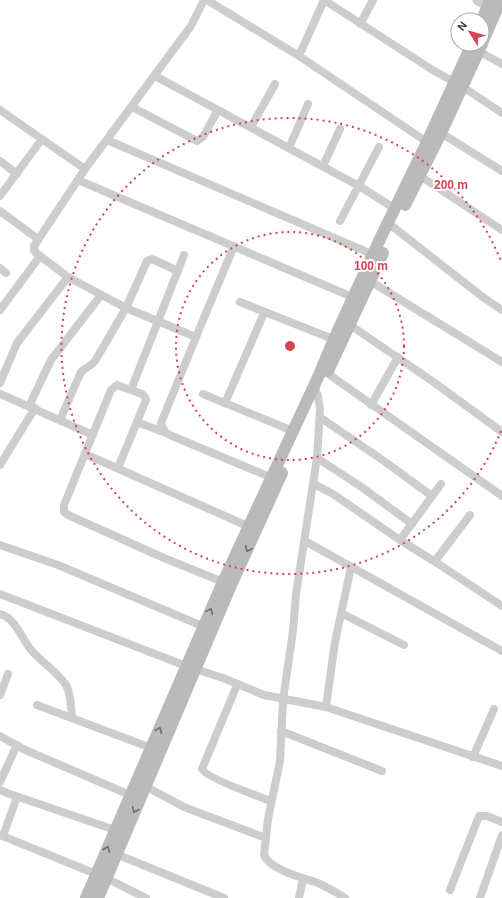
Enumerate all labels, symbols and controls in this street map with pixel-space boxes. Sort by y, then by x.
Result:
north arrow [450,12,490,52]
text: N [455,19,469,33]
text: 200 m [434,178,468,192]
text: 100 m [354,259,388,273]
centre of rings [283,339,297,353]
one-way arrow [245,545,253,553]
one-way arrow [206,608,214,615]
one-way arrow [154,727,162,735]
one-way arrow [132,806,140,813]
one-way arrow [102,846,110,853]

